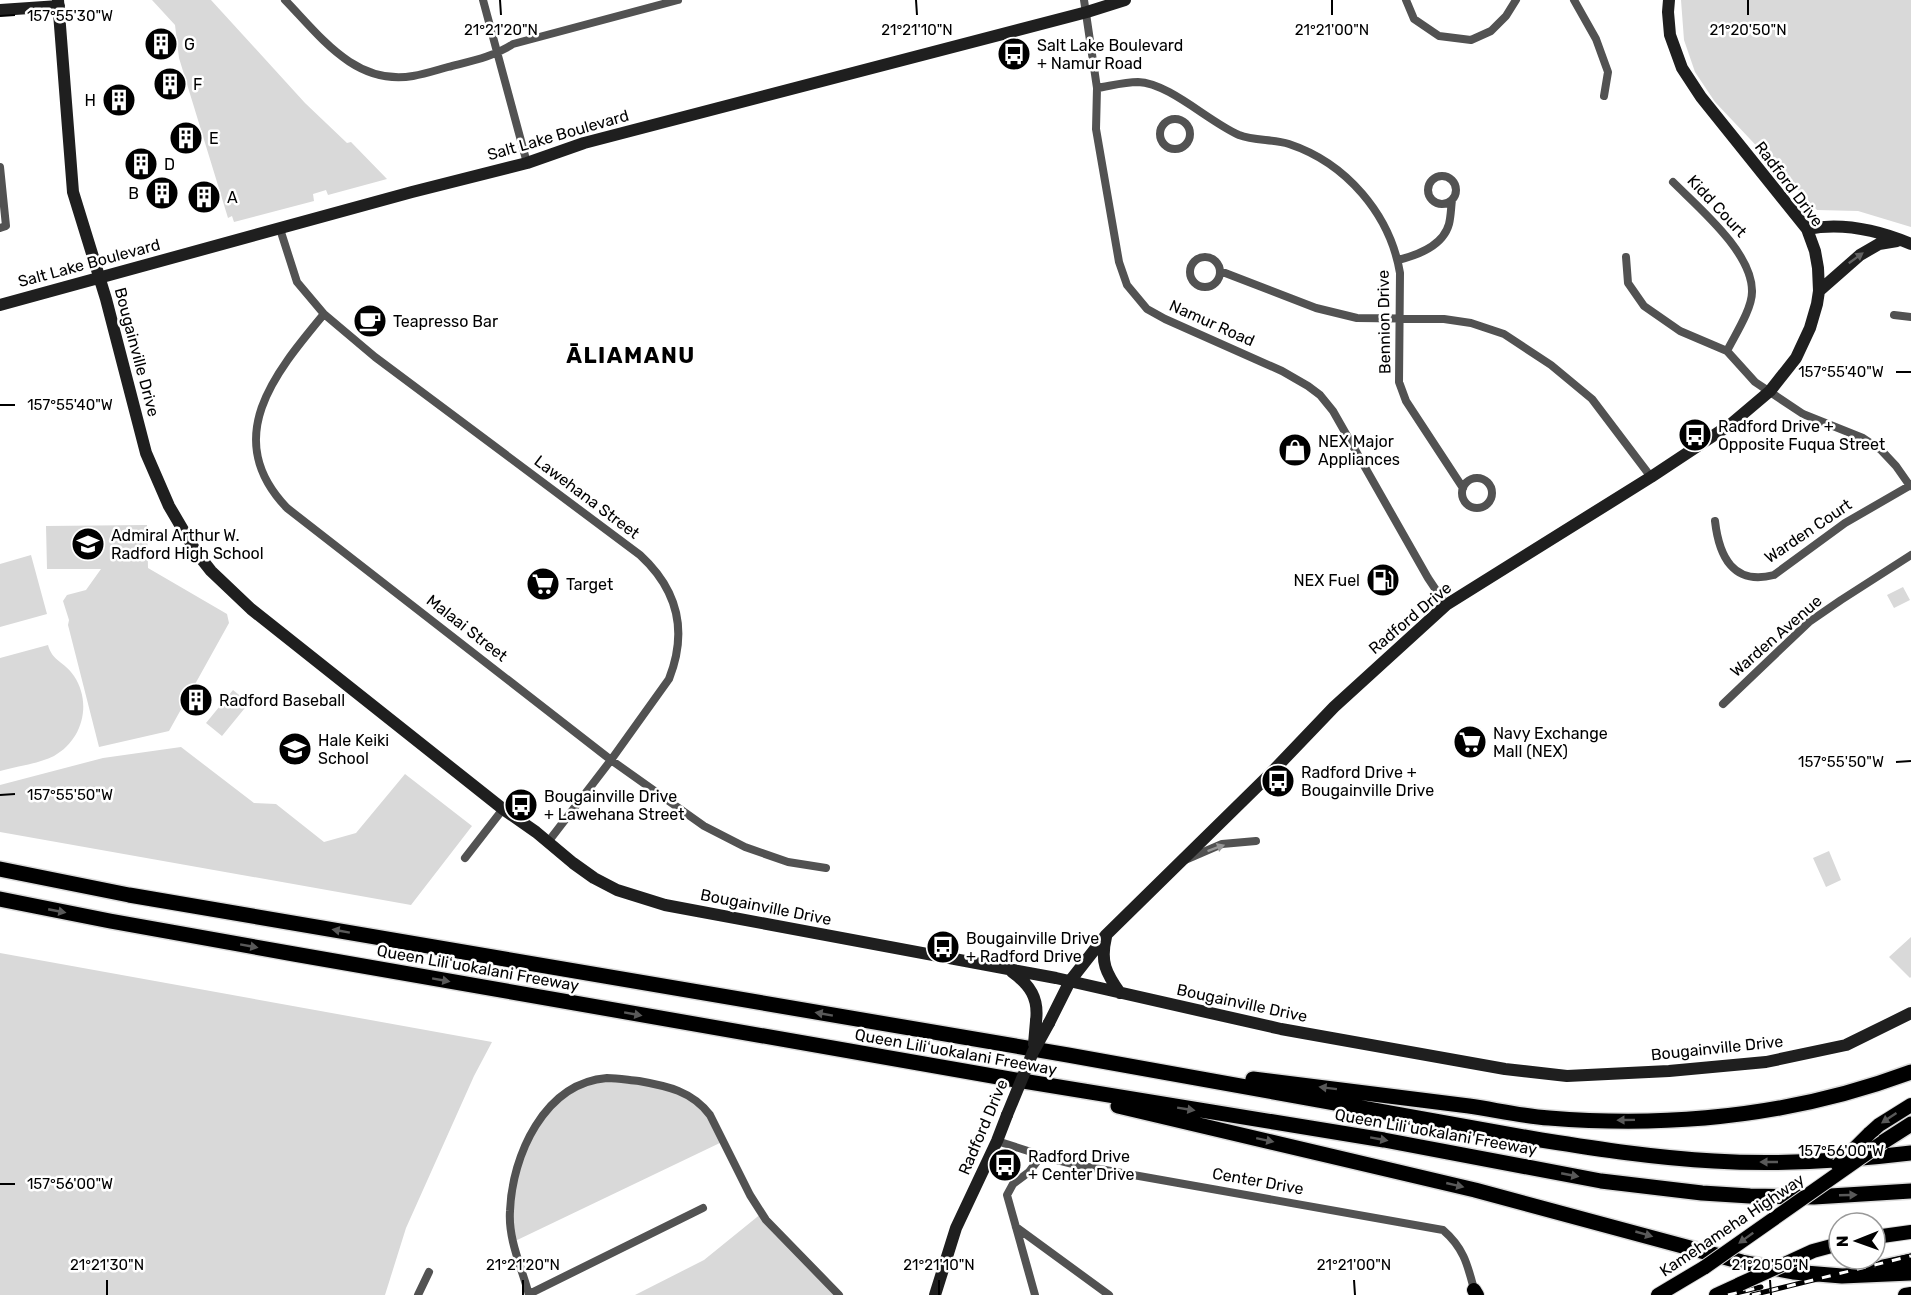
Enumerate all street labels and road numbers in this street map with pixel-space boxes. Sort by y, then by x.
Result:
street label: Salt Lake Boulevard [485,106,631,164]
street label: Radford Drive [1751,138,1827,230]
street label: Kidd Court [1683,171,1751,241]
street label: Salt Lake Boulevard [16,235,162,291]
street label: Bennion Drive [1374,270,1394,374]
street label: Bougainville Drive [111,285,163,419]
street label: Namur Road [1166,296,1258,350]
street label: Lawehana Street [531,451,643,543]
street label: Warden Court [1761,495,1855,567]
street label: Radford Drive [1365,578,1455,658]
street label: Malaai Street [423,591,511,665]
street label: Warden Avenue [1726,591,1826,681]
street label: Bougainville Drive [699,885,833,929]
street label: Queen Liliʻuokalani Freeway [375,941,581,995]
street label: Bougainville Drive [1175,980,1309,1026]
street label: Queen Liliʻuokalani Freeway [853,1025,1059,1079]
street label: Bougainville Drive [1650,1032,1784,1064]
street label: Radford Drive [954,1076,1012,1178]
street label: Queen Liliʻuokalani Freeway [1333,1105,1539,1159]
street label: Center Drive [1211,1164,1305,1198]
street label: Kamehameha Highway [1656,1169,1808,1281]

